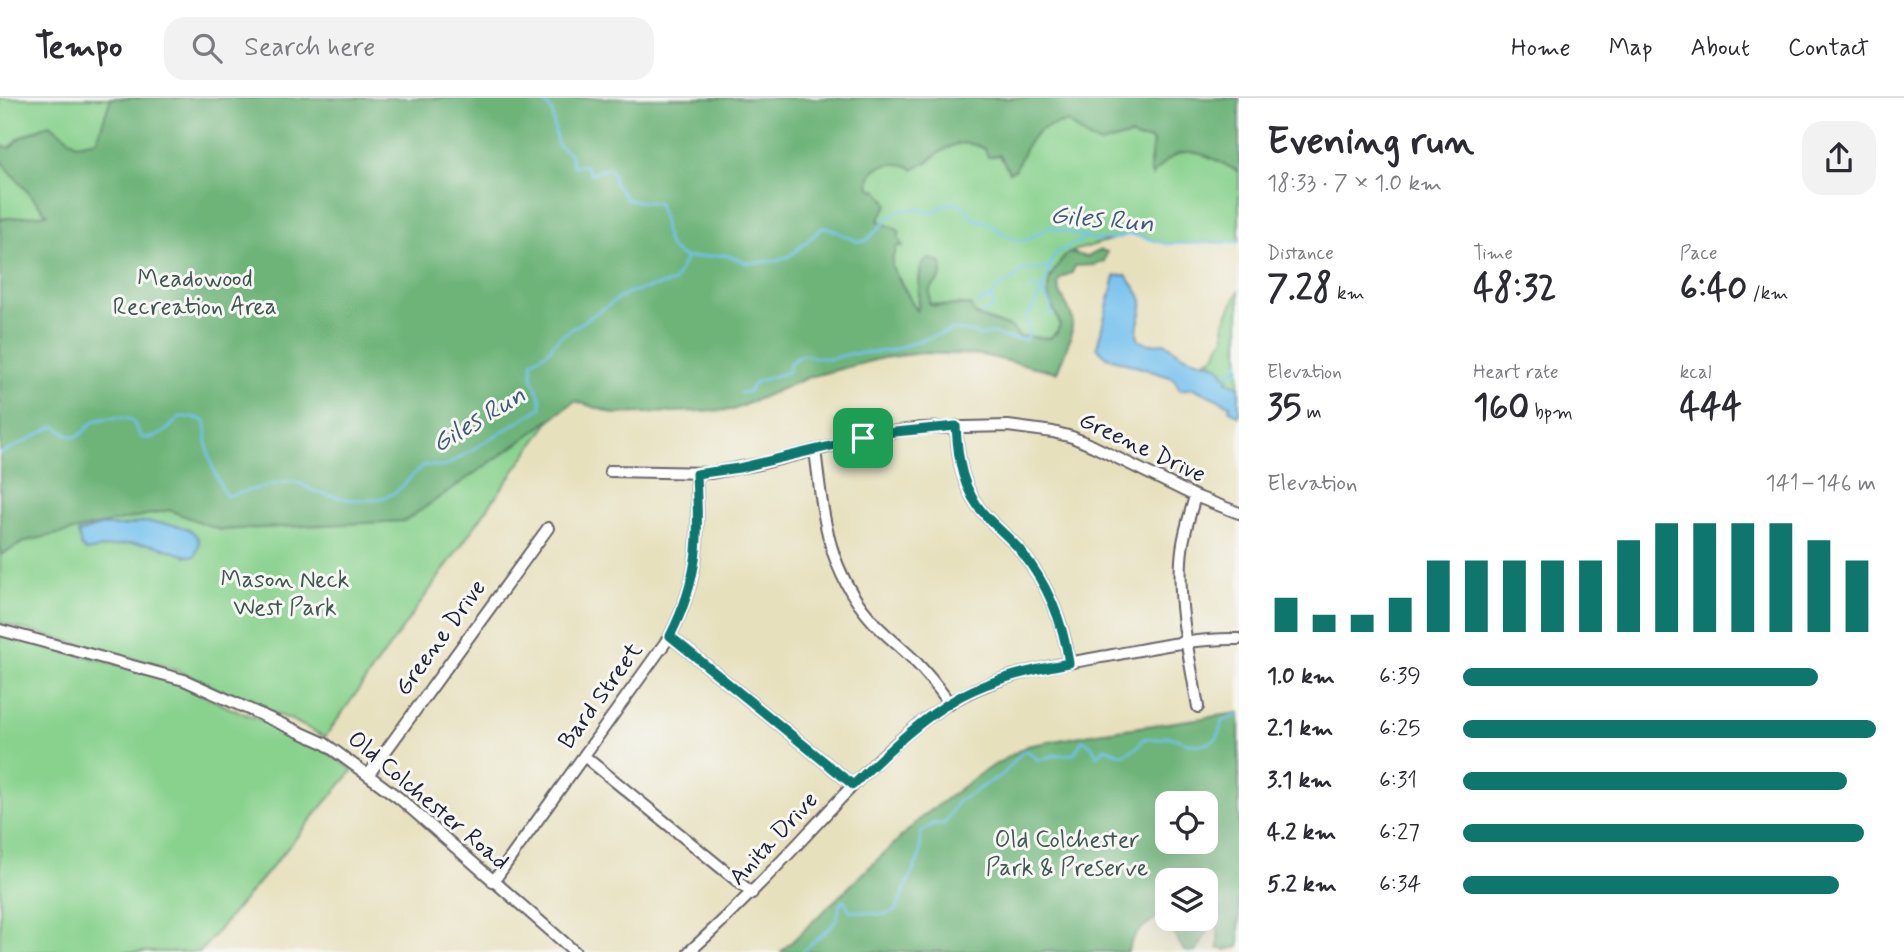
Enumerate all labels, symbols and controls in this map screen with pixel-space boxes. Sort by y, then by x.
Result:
search box [164,17,654,80]
text: Tempo [35,26,122,70]
icon: search [188,29,226,67]
text: Search here [244,31,375,65]
text: Home [1511,33,1571,64]
text: Map [1609,33,1653,64]
text: About [1691,33,1750,64]
text: Contact [1788,33,1869,64]
text: Evening run [1267,118,1474,167]
button: share [1802,121,1876,195]
text: 18:33 · 7 × 1.0 km [1267,169,1442,199]
water label: Giles Run [1049,199,1155,241]
text: Distance [1267,241,1334,266]
text: Time [1473,241,1513,266]
text: Pace [1680,241,1717,266]
park label: Meadowood Recreation Area [113,264,277,323]
text: 7.28 [1267,266,1332,312]
text: 48:32 [1473,266,1557,312]
text: 6:40 [1680,266,1747,312]
text: km [1332,281,1365,306]
text: /km [1747,281,1788,306]
text: Elevation [1267,360,1342,385]
text: Heart rate [1473,360,1559,385]
text: kcal [1680,360,1712,385]
water label: Giles Run [426,379,532,461]
text: 35 [1267,385,1301,431]
text: 160 [1473,385,1529,431]
text: 444 [1680,385,1742,431]
text: m [1301,400,1322,425]
text: bpm [1529,400,1573,425]
street label: Greene Drive [1074,405,1210,491]
pin [833,408,893,468]
icon: arrive [844,419,882,457]
text: Elevation [1267,469,1358,499]
text: 141–146 m [1766,469,1876,499]
park label: Mason Neck West Park [221,565,349,624]
street label: Greene Drive [388,574,494,702]
street label: Bard Street [552,636,650,756]
text: 1.0 km [1267,662,1335,692]
text: 6:39 [1379,662,1421,692]
text: 2.1 km [1267,714,1333,744]
text: 6:25 [1379,714,1420,744]
street label: Old Colchester Road [341,724,515,878]
text: 3.1 km [1267,766,1332,796]
text: 6:31 [1379,766,1417,796]
street label: Anita Drive [723,785,825,893]
map controls [1155,791,1218,931]
button: locate [1155,791,1218,854]
text: 4.2 km [1267,818,1336,848]
text: 6:27 [1379,818,1420,848]
park label: Old Colchester Park & Preserve [986,825,1148,884]
button: layers [1155,868,1218,931]
text: 5.2 km [1267,870,1337,900]
text: 6:34 [1379,870,1421,900]

